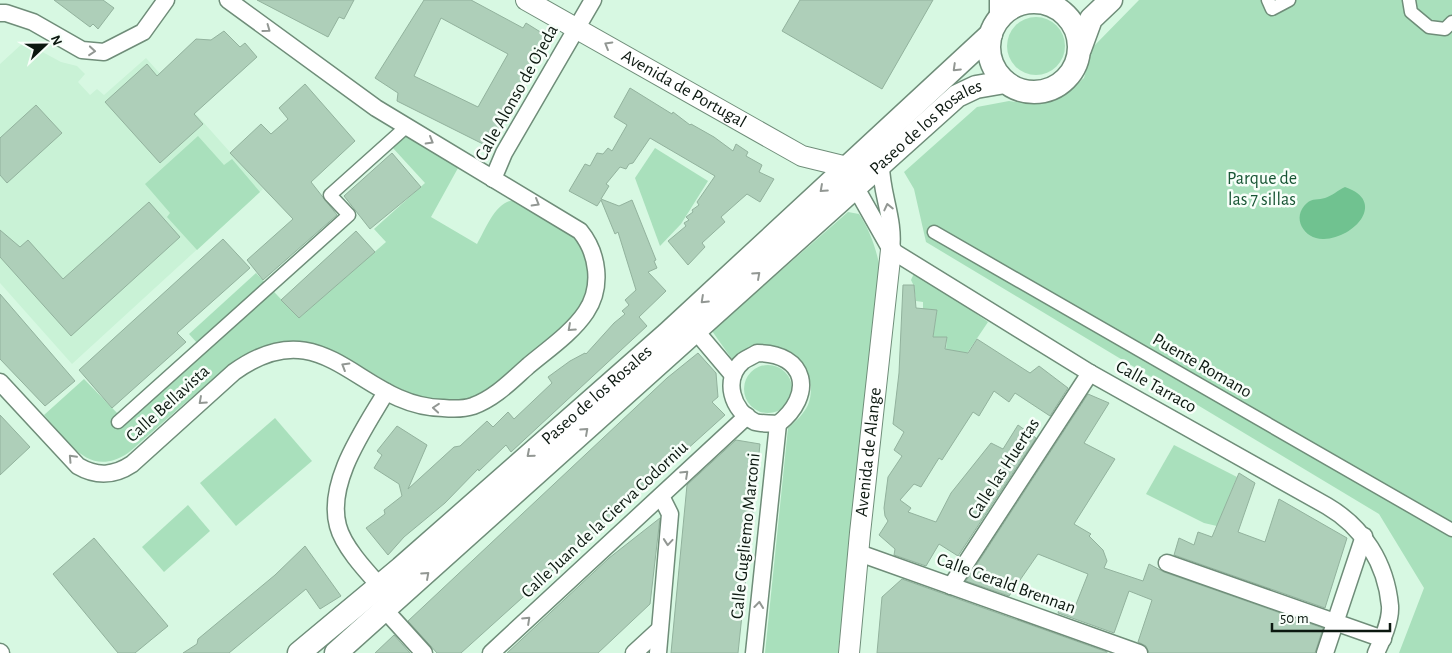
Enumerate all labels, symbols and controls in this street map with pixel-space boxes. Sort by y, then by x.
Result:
north arrow [20,20,70,70]
street label: Calle Alonso de Ojeda [472,22,562,164]
one-way arrow [261,23,271,32]
text: N [48,33,64,48]
one-way arrow [604,41,613,51]
one-way arrow [88,45,96,56]
street label: Avenida de Portugal [618,47,749,131]
one-way arrow [952,62,961,71]
street label: Paseo de los Rosales [867,77,983,178]
one-way arrow [424,135,433,145]
park label: Parque de las 7 sillas [1227,170,1297,209]
one-way arrow [819,183,828,192]
one-way arrow [530,197,539,207]
one-way arrow [883,203,894,212]
one-way arrow [752,272,761,281]
one-way arrow [700,294,709,303]
one-way arrow [567,322,576,331]
street label: Puente Romano [1149,330,1255,402]
street label: Paseo de los Rosales [539,342,656,449]
street label: Calle Tarraco [1113,358,1199,417]
street label: Calle Bellavista [123,362,213,446]
one-way arrow [341,363,350,373]
street label: Avenida de Alange [853,386,885,518]
one-way arrow [199,395,208,404]
one-way arrow [432,402,440,413]
street label: Calle las Huertas [965,415,1043,523]
one-way arrow [580,428,589,437]
street label: Calle Juan de la Cierva Codorniu [518,438,692,602]
one-way arrow [527,449,536,458]
street label: Calle Gugliemo Marconi [728,452,764,620]
one-way arrow [68,455,77,464]
one-way arrow [679,471,688,480]
one-way arrow [662,538,673,546]
street label: Calle Gerald Brennan [934,550,1078,618]
one-way arrow [420,572,429,581]
one-way arrow [753,600,764,608]
scale bar [1272,600,1390,632]
text: 50 m [1280,611,1309,626]
one-way arrow [521,617,530,626]

